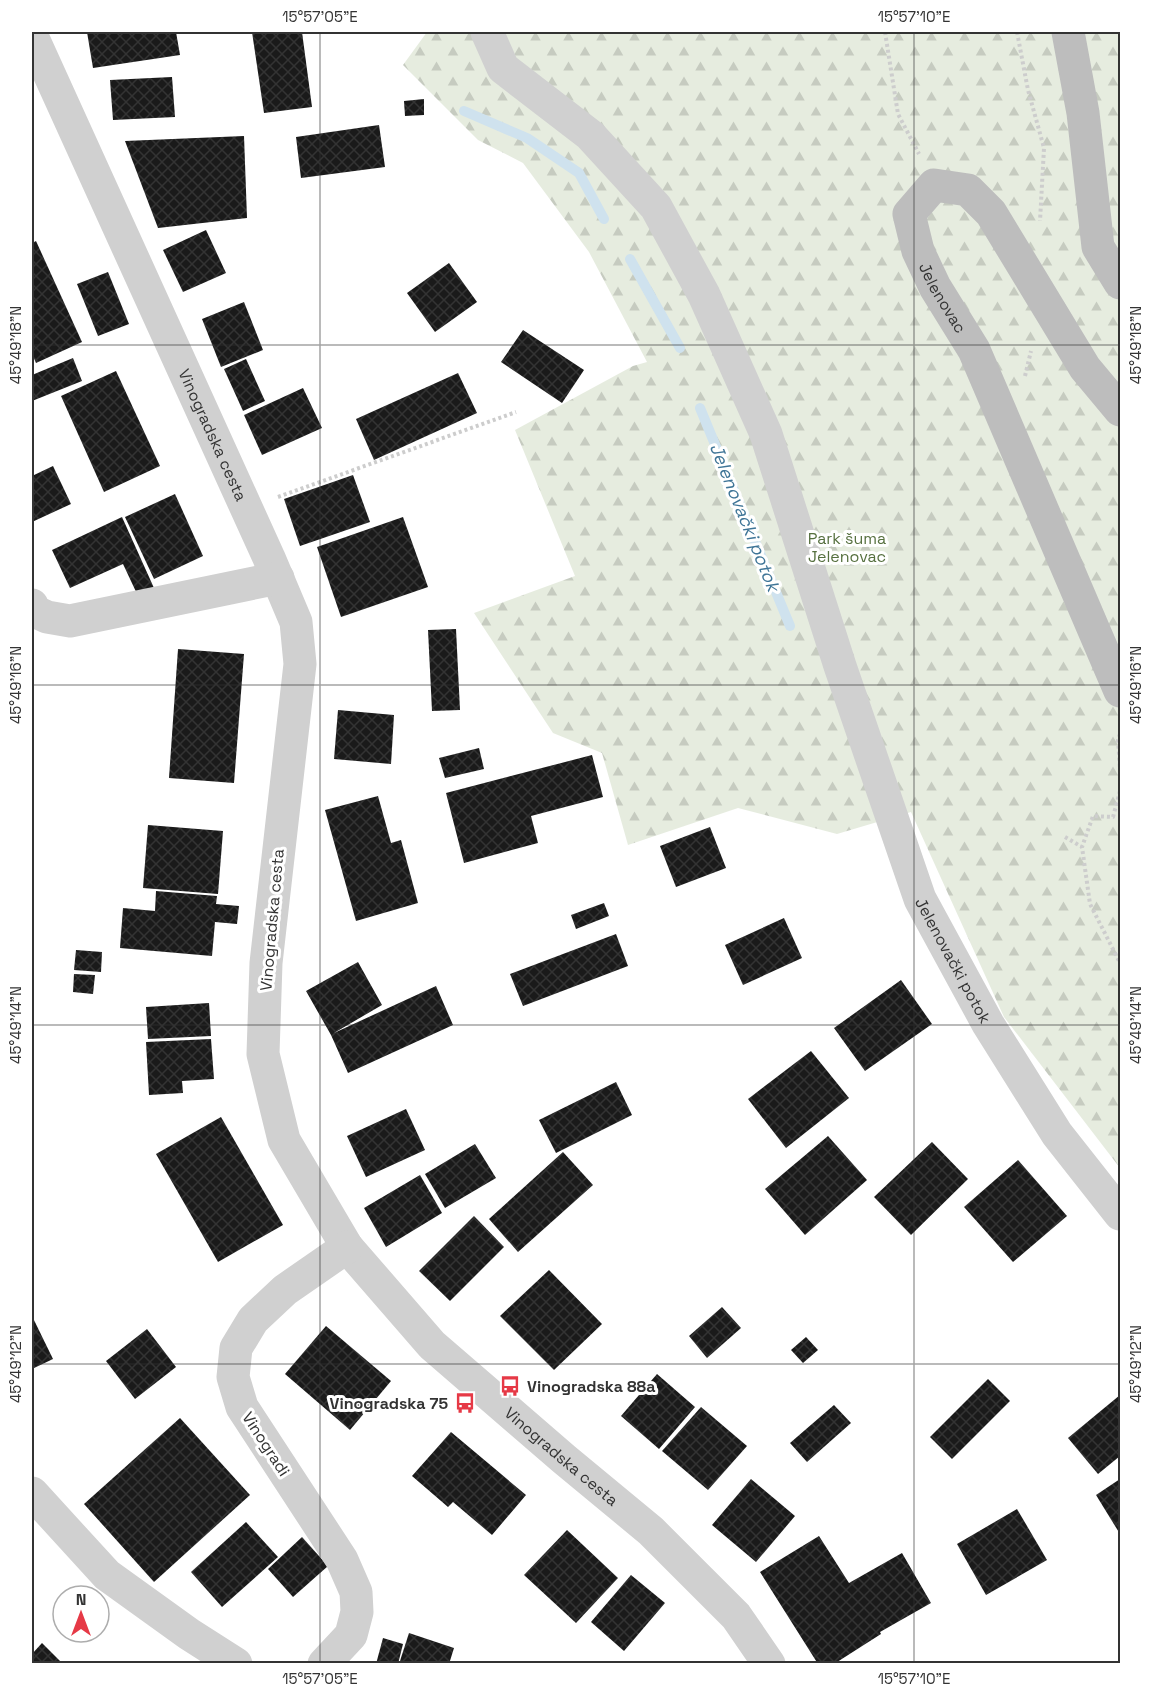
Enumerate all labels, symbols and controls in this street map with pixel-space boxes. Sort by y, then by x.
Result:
text: 15°57'05"E [282,7,358,26]
text: 15°57'10"E [878,7,950,26]
street label: Jelenovac [914,259,971,337]
text: 45°49'18"N [6,306,25,384]
text: 45°49'18"N [1126,306,1145,384]
street label: Vinogradska cesta [174,365,252,504]
water label: Jelenovački potok [705,440,786,597]
park label: Park šuma Jelenovac [808,528,886,567]
text: 45°49'16"N [6,646,25,724]
text: 45°49'16"N [1126,646,1145,724]
street label: Vinogradska cesta [255,848,289,992]
street label: Jelenovački potok [911,894,996,1027]
text: 45°49'14"N [6,986,25,1064]
text: 45°49'14"N [1126,986,1145,1064]
text: 45°49'12"N [6,1325,25,1403]
text: 45°49'12"N [1126,1325,1145,1403]
bus stop icon: Vinogradska 88a [498,1374,522,1398]
place label: Vinogradska 88a [527,1376,655,1397]
bus stop icon: Vinogradska 75 [453,1391,477,1415]
place label: Vinogradska 75 [330,1393,448,1414]
street label: Vinogradska cesta [500,1402,623,1510]
street label: Vinogradi [237,1408,295,1480]
north arrow [51,1584,111,1644]
text: N [76,1589,86,1610]
text: 15°57'05"E [282,1669,358,1688]
text: 15°57'10"E [878,1669,950,1688]

